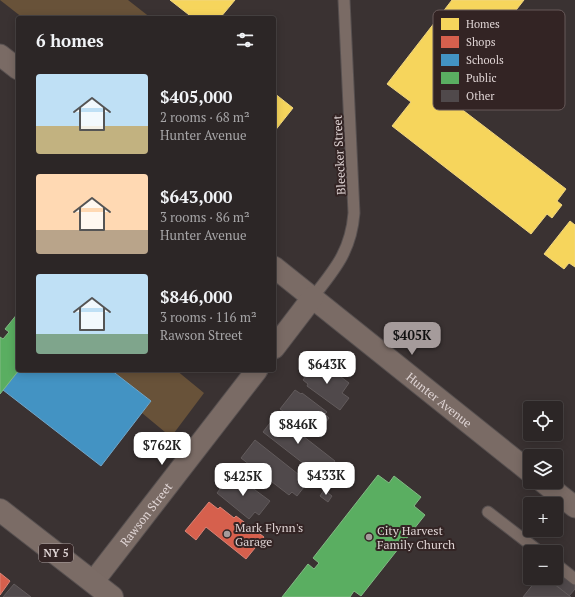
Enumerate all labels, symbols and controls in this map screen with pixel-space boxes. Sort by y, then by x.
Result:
legend [433,10,565,110]
text: Homes [466,17,500,31]
text: 6 homes [36,29,104,52]
icon: filters [234,29,256,51]
text: Shops [466,35,496,49]
text: Schools [466,53,504,67]
text: Public [466,71,497,85]
text: $405,000 [160,85,232,108]
text: Other [466,89,495,103]
icon: home [68,90,116,138]
text: 2 rooms · 68 m² [160,108,250,126]
street label: Bleecker Street [329,114,349,195]
text: Hunter Avenue [160,126,246,144]
text: $643,000 [160,185,232,208]
icon: home [68,190,116,238]
text: 3 rooms · 86 m² [160,208,250,226]
text: Hunter Avenue [160,226,246,244]
text: $846,000 [160,285,232,308]
icon: home [68,290,116,338]
text: 3 rooms · 116 m² [160,308,257,326]
pin: $405K [384,322,440,356]
text: Rawson Street [160,326,243,344]
text: $405K [393,326,431,344]
pin: $643K [299,351,355,385]
text: $643K [308,355,346,373]
street label: Hunter Avenue [404,369,475,430]
map controls [523,401,563,585]
button: locate [523,401,563,441]
pin: $846K [270,411,326,445]
text: $846K [279,415,317,433]
pin: $762K [134,432,190,466]
text: $762K [143,436,181,454]
button: layers [523,449,563,489]
pin: $433K [298,462,354,496]
pin: $425K [215,463,271,497]
text: $433K [307,466,345,484]
text: $425K [224,467,262,485]
street label: Rawson Street [116,479,175,549]
button: + [523,497,563,537]
place label: Mark Flynn's Garage [235,520,303,549]
place label: City Harvest Family Church [377,523,455,552]
marker: Mark Flynn's Garage [222,529,232,539]
marker: City Harvest Family Church [364,532,374,542]
road number: NY 5 [39,544,73,562]
button: − [523,545,563,585]

